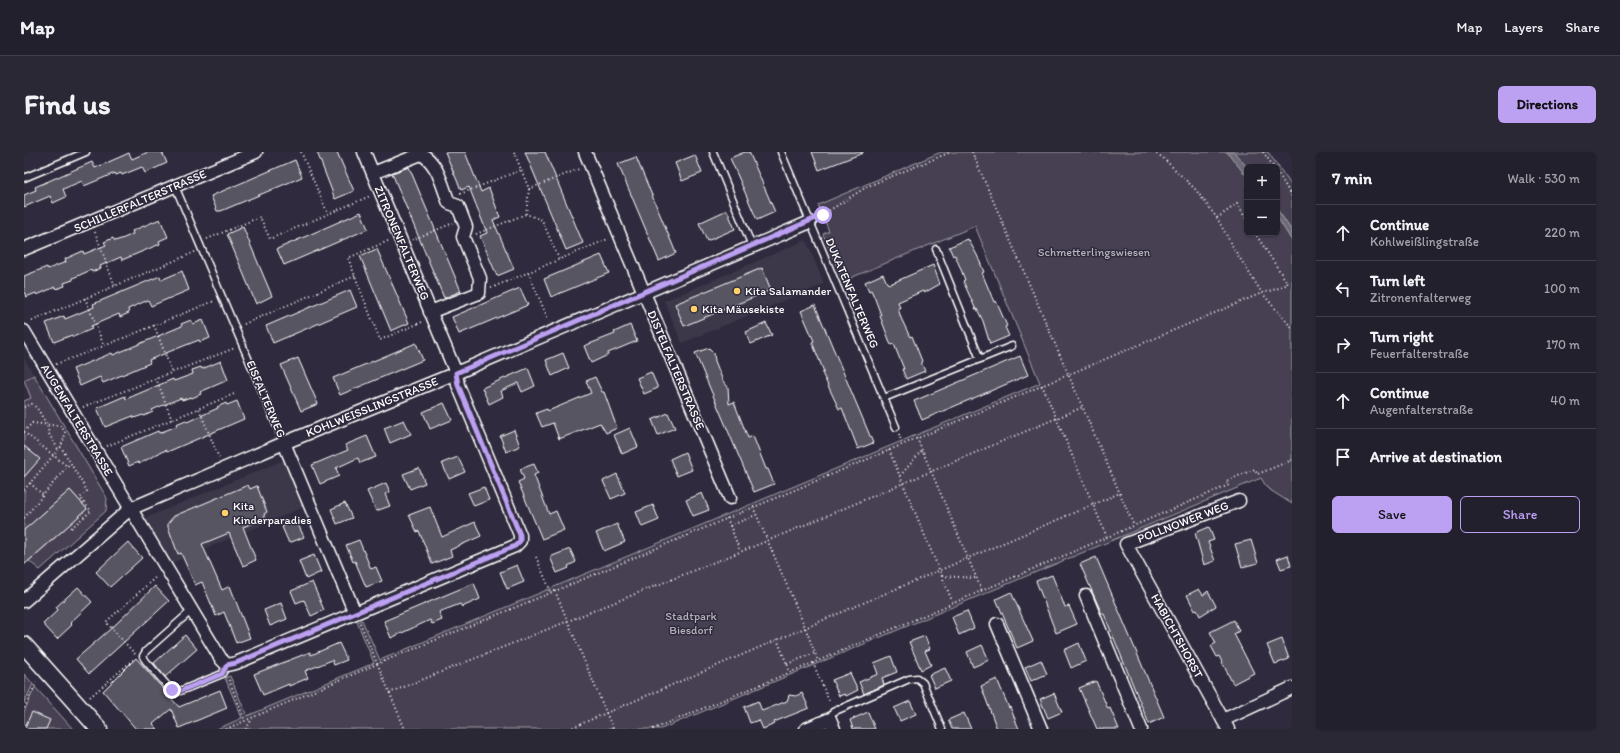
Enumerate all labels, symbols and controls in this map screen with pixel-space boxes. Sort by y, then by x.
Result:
text: Map [20,16,55,39]
text: Map [1457,19,1482,36]
text: Layers [1504,19,1543,36]
text: Share [1565,19,1600,36]
button: Directions [1498,86,1596,123]
text: Find us [24,87,111,121]
map controls [1244,164,1280,236]
button: + [1244,164,1280,200]
street label: SCHILLERFALTERSTRASSE [72,167,209,235]
text: 7 min [1332,168,1372,188]
text: Walk · 530 m [1508,171,1580,186]
street label: ZITRONENFALTERWEG [372,184,432,302]
button: − [1244,200,1280,236]
route start [814,206,832,224]
text: Continue [1370,216,1429,234]
icon: ahead [1332,222,1354,244]
text: 220 m [1544,225,1580,240]
text: Kohlweißlingstraße [1370,234,1479,249]
street label: DUKATENFALTERWEG [822,236,882,350]
park label: Schmetterlingswiesen [1038,245,1151,259]
text: Turn left [1370,272,1425,290]
icon: left [1332,278,1354,300]
text: 100 m [1544,281,1580,296]
place label: Kita Salamander [745,284,831,298]
marker: Kita Salamander [732,286,742,296]
text: Zitronenfalterweg [1370,290,1471,305]
place label: Kita Mäusekiste [702,302,785,316]
marker: Kita Mäusekiste [689,304,699,314]
street label: DISTELFALTERSTRASSE [645,308,708,432]
text: Turn right [1370,328,1434,346]
icon: right [1332,334,1354,356]
text: 170 m [1546,337,1580,352]
text: Feuerfalterstraße [1370,346,1469,361]
street label: EISFALTERWEG [243,358,289,440]
street label: AUGENFALTERSTRASSE [38,362,116,479]
street label: KOHLWEISSLINGSTRASSE [304,374,440,440]
text: Continue [1370,384,1429,402]
icon: ahead [1332,390,1354,412]
text: 40 m [1550,393,1580,408]
text: Augenfalterstraße [1370,402,1473,417]
icon: arrive [1332,446,1354,468]
text: Arrive at destination [1370,448,1502,466]
button: Save [1332,496,1452,533]
button: Share [1460,496,1580,533]
street label: POLLNOWER WEG [1135,498,1231,546]
place label: Kita Kinderparadies [233,499,311,527]
marker: Kita Kinderparadies [220,508,230,518]
street label: HABICHTSHORST [1148,591,1206,681]
park label: Stadtpark Biesdorf [665,609,718,637]
route end [163,681,181,699]

